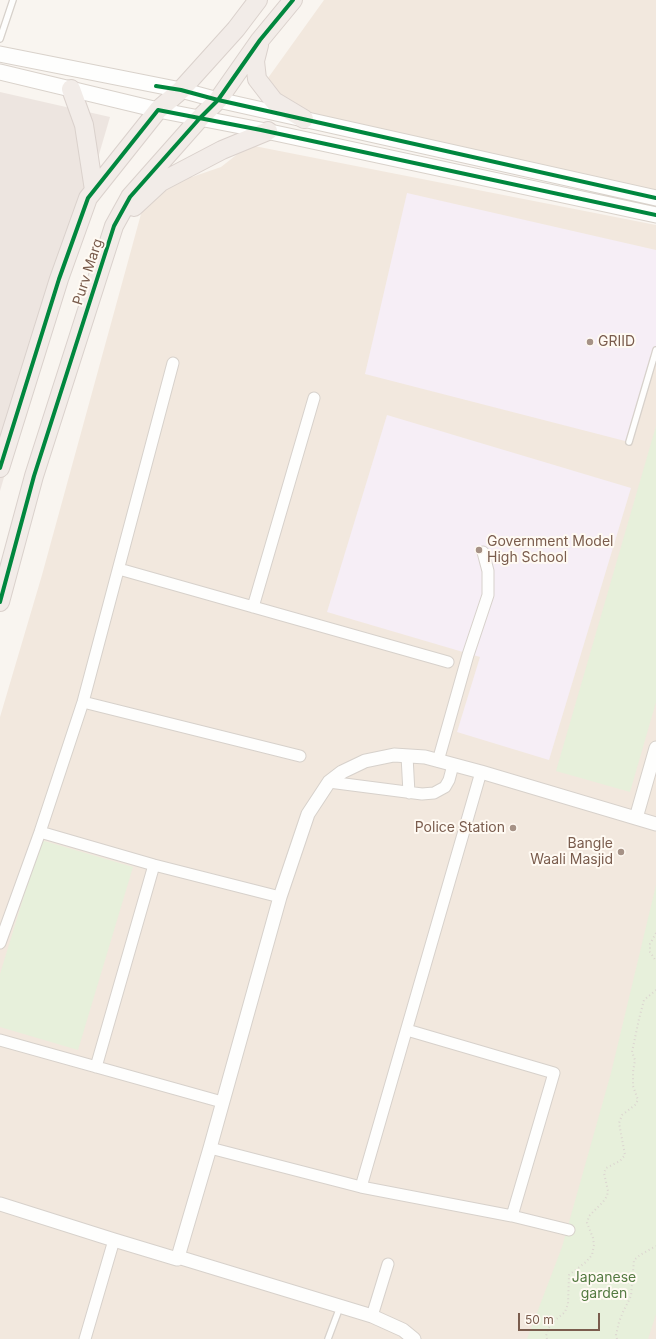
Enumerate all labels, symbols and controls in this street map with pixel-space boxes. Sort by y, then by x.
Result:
street label: Purv Marg [69,237,107,307]
place label: GRIID [598,334,635,350]
marker: GRIID [585,337,595,347]
place label: Government Model High School [487,534,613,566]
marker: Government Model High School [474,545,484,555]
place label: Police Station [415,820,505,836]
marker: Police Station [508,823,518,833]
place label: Bangle Waali Masjid [530,836,613,868]
marker: Bangle Waali Masjid [616,847,626,857]
park label: Japanese garden [572,1270,636,1302]
scale bar [520,1305,602,1331]
text: 50 m [525,1312,554,1327]

